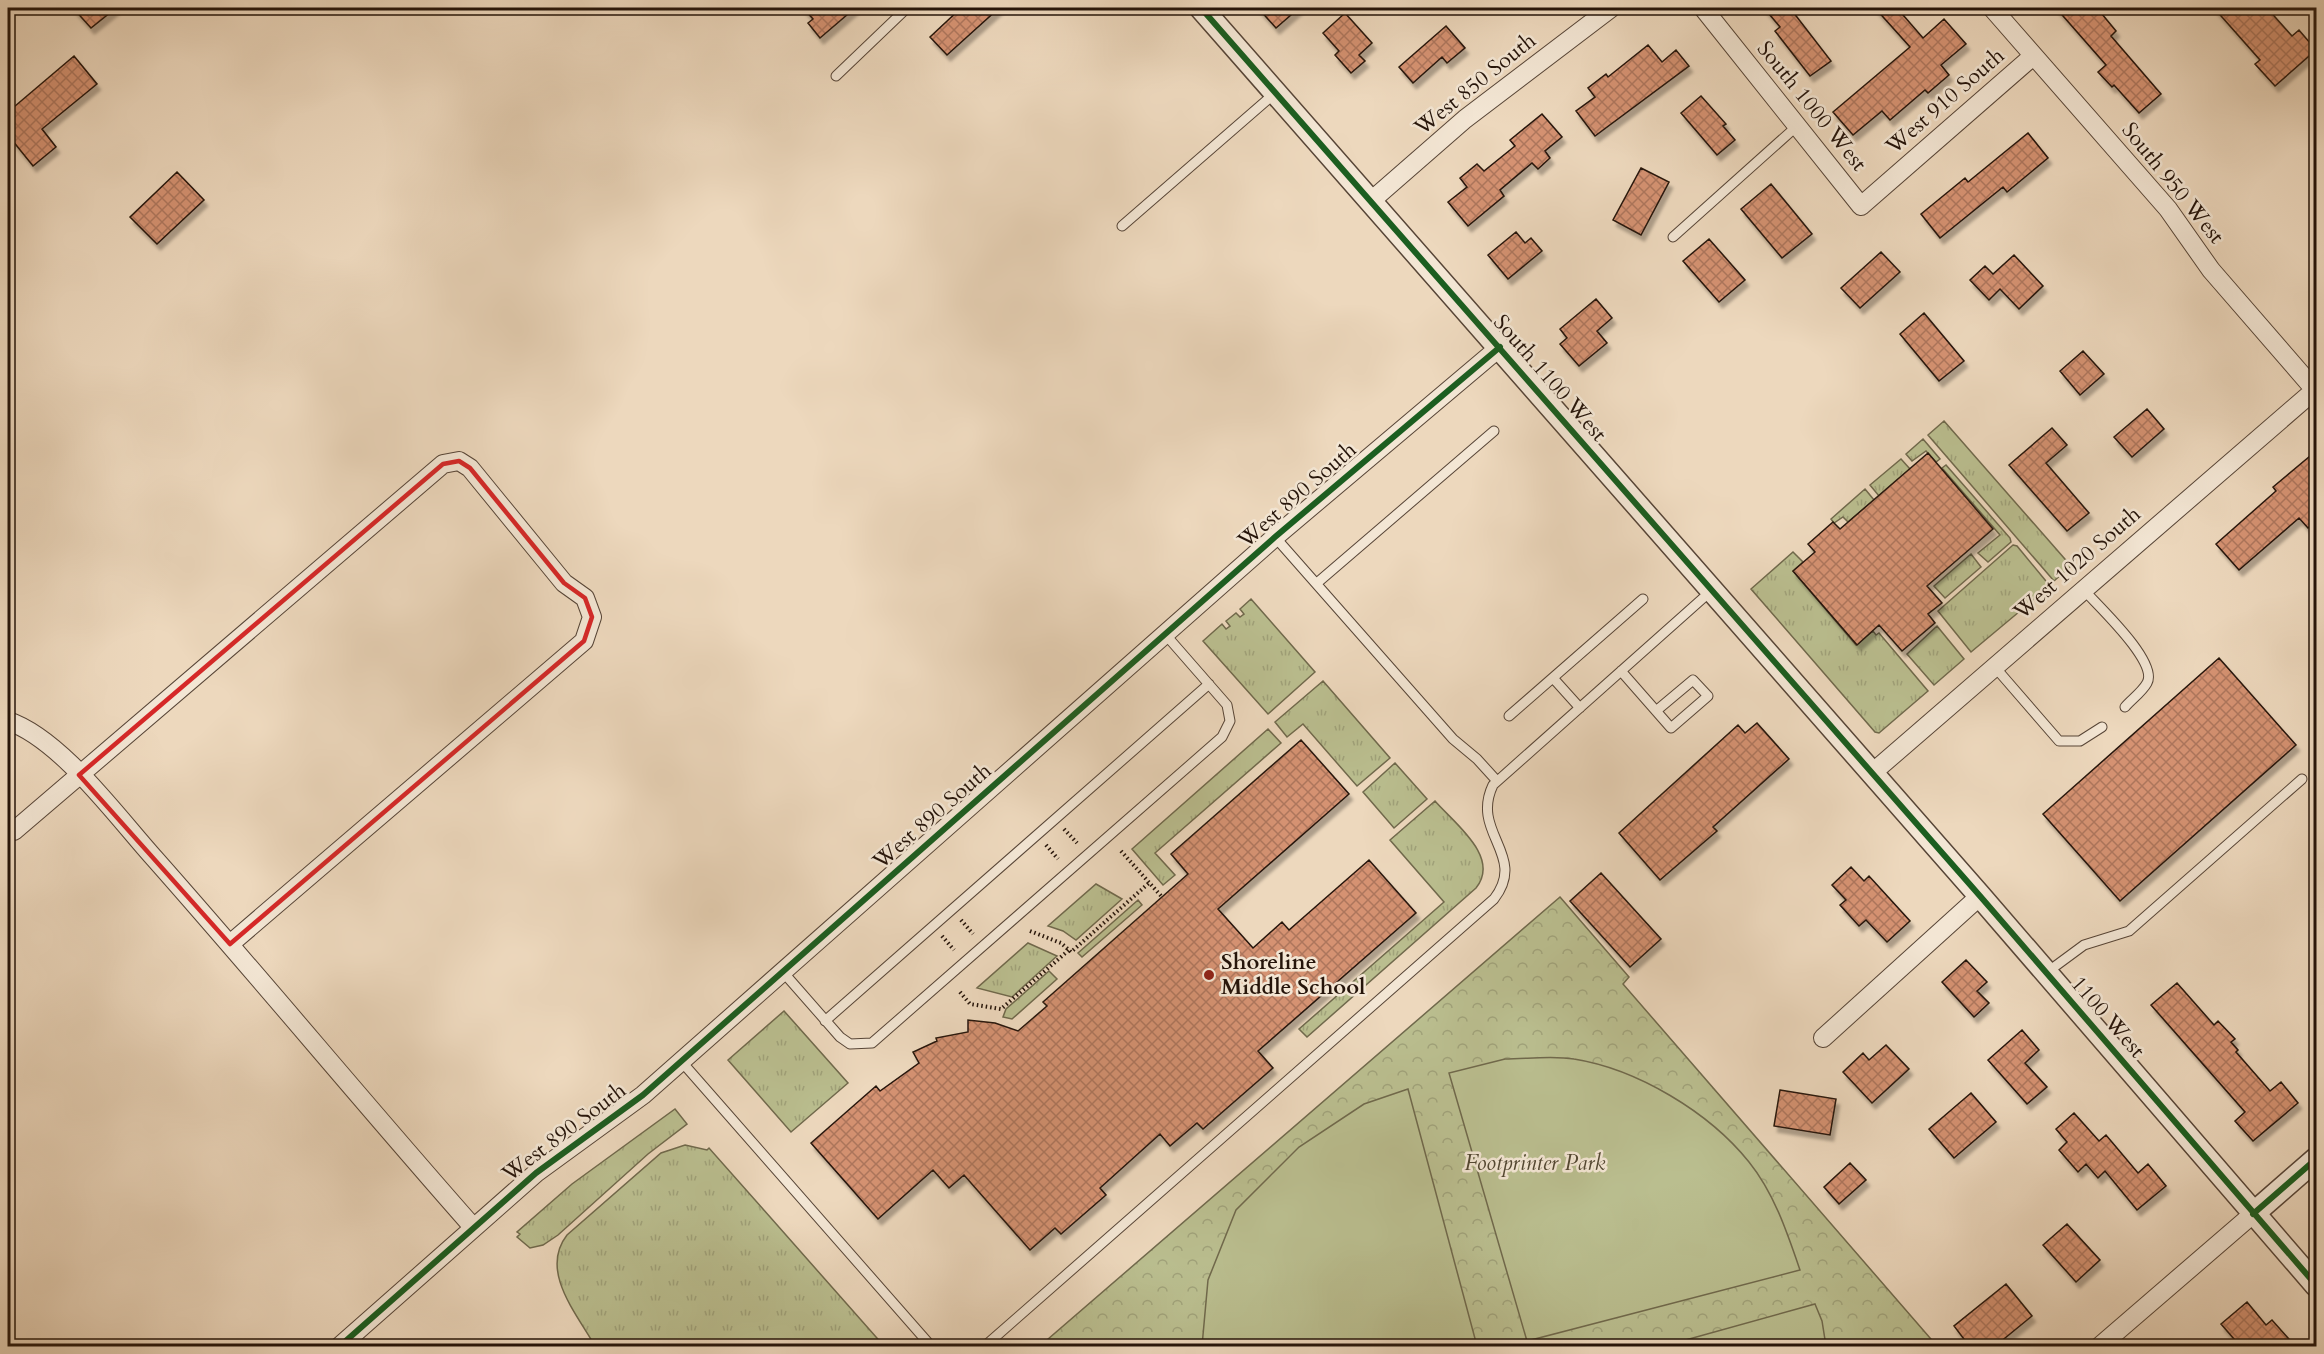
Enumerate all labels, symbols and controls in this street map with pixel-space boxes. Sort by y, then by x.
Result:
street label: West 850 South [1407,26,1542,143]
street label: South 1000 West [1750,35,1874,177]
street label: West 910 South [1878,41,2011,162]
street label: South 950 West [2115,116,2231,250]
street label: South 1100 West [1486,308,1614,448]
street label: West 890 South [1230,435,1363,556]
street label: West 1020 South [2006,499,2147,627]
street label: West 890 South [865,756,998,877]
place label: Shoreline Middle School [1221,947,1366,1002]
marker: Shoreline Middle School [1202,968,1216,982]
street label: 1100 West [2064,970,2152,1064]
street label: West 890 South [495,1075,632,1189]
park label: Footprinter Park [1465,1148,1606,1178]

